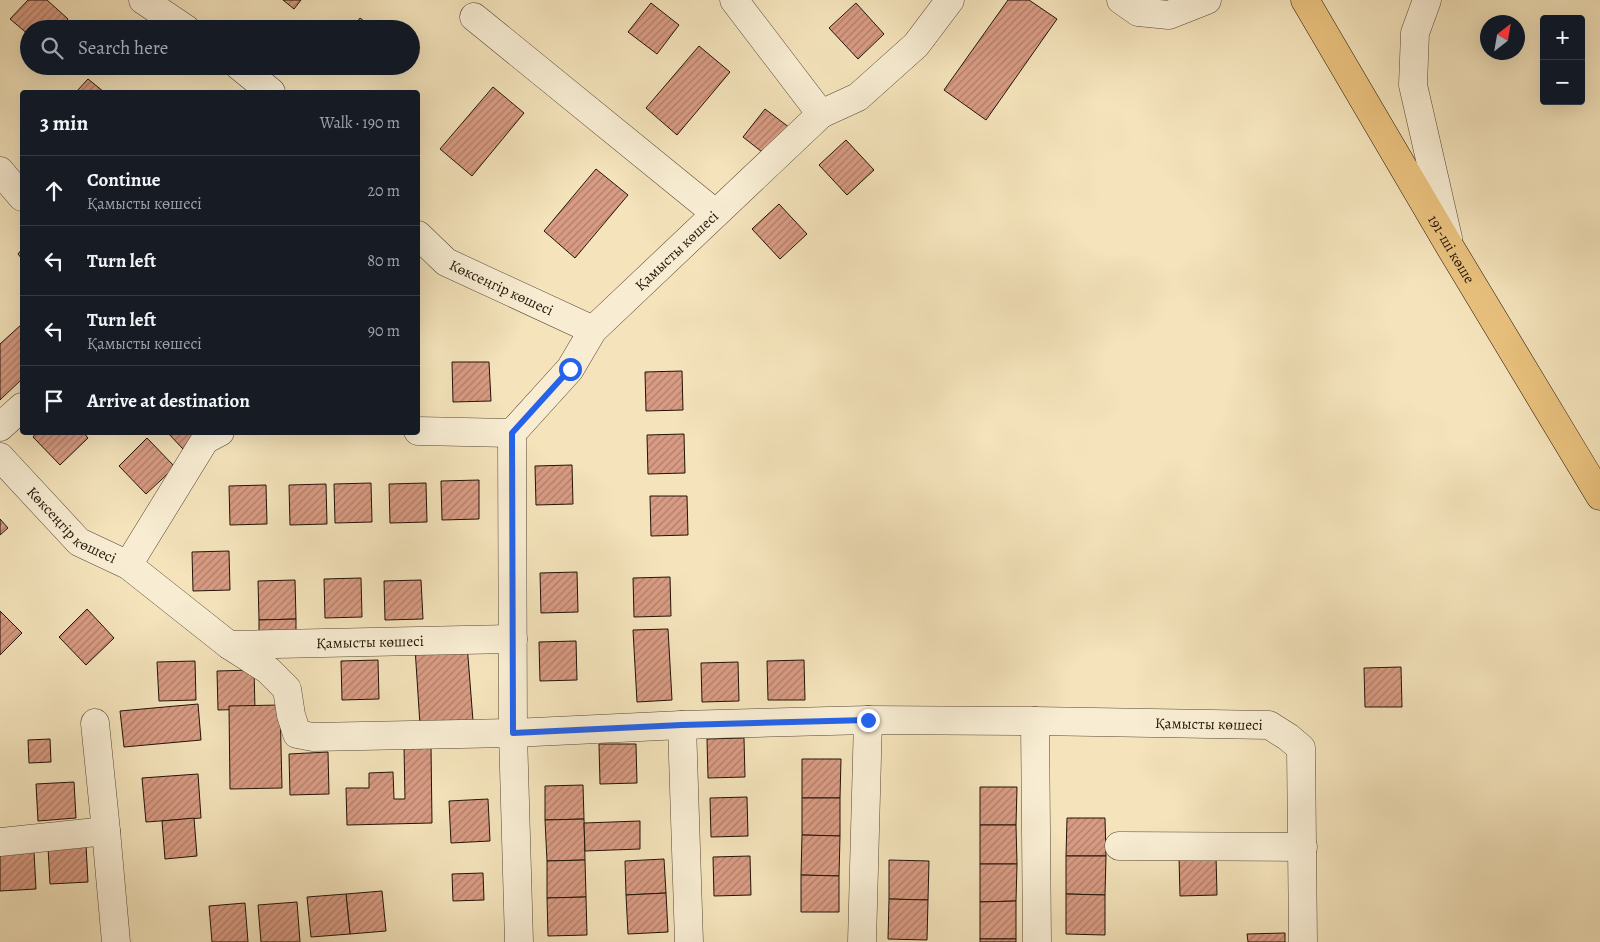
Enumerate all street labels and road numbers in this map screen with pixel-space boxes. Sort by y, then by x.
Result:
street label: Қамысты көшесі [631,206,723,295]
street label: 191-ші көше [1423,211,1480,287]
street label: Көксеңгір көшесі [446,255,557,320]
street label: Көксеңгір көшесі [22,482,120,568]
street label: Қамысты көшесі [316,631,424,653]
street label: Қамысты көшесі [1155,713,1263,735]

